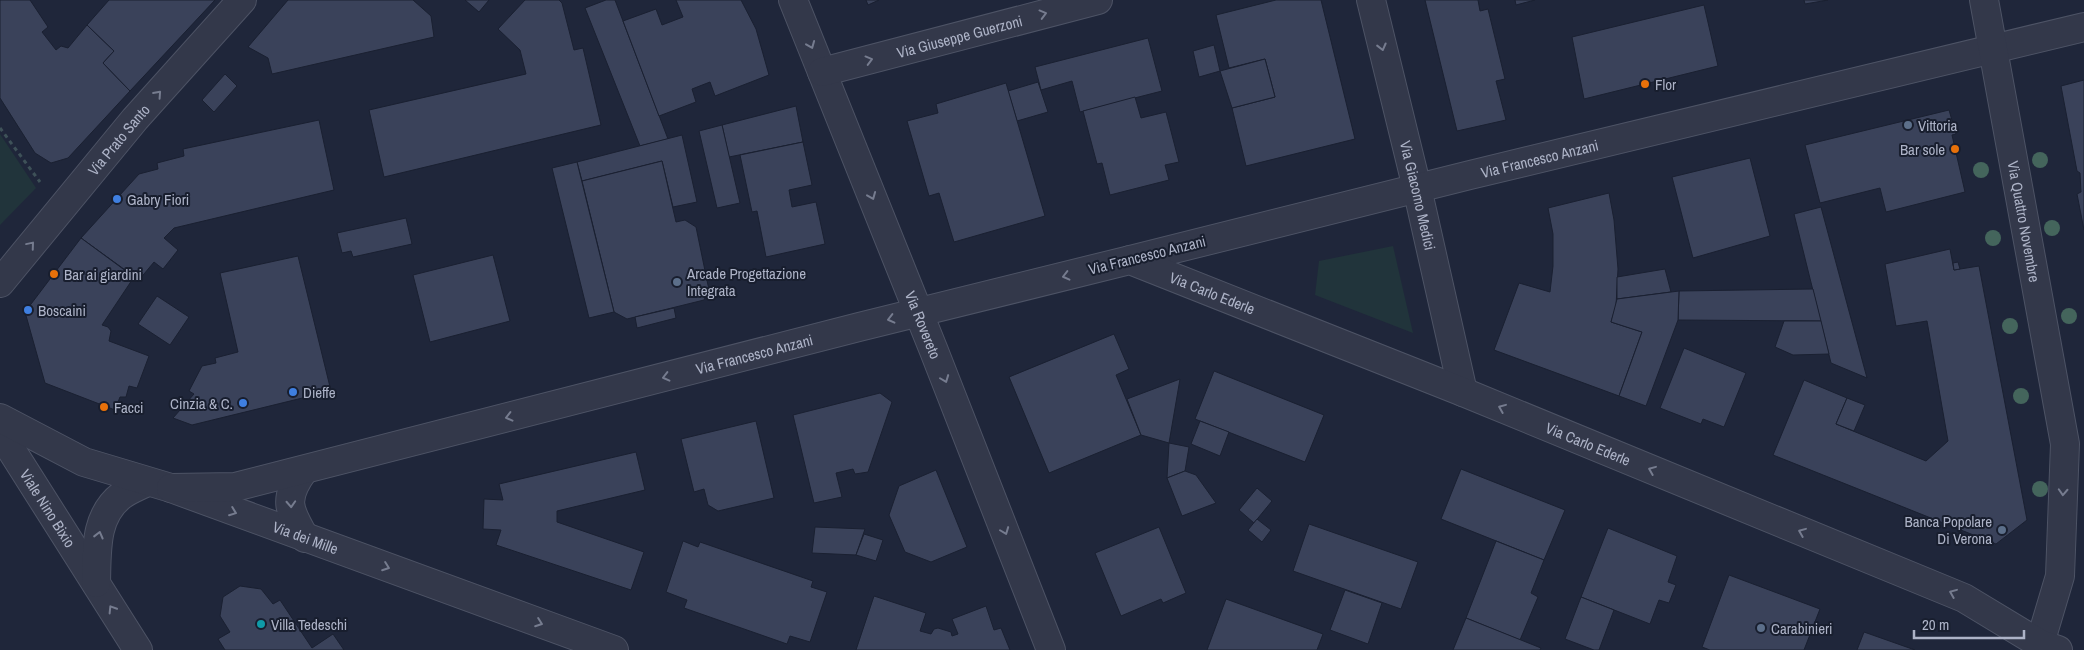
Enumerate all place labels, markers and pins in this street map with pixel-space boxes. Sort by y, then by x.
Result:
place label: Flor [1655,74,1676,95]
marker: Flor [1639,78,1651,90]
place label: Vittoria [1918,115,1958,136]
marker: Vittoria [1902,119,1914,131]
place label: Bar sole [1900,139,1945,160]
marker: Bar sole [1949,143,1961,155]
place label: Gabry Fiori [127,189,189,210]
marker: Gabry Fiori [111,193,123,205]
place label: Arcade Progettazione Integrata [686,263,806,301]
place label: Bar ai giardini [64,264,142,285]
marker: Bar ai giardini [48,268,60,280]
marker: Arcade Progettazione Integrata [671,276,683,288]
place label: Boscaini [38,300,86,321]
marker: Boscaini [22,304,34,316]
place label: Dieffe [303,382,336,403]
marker: Dieffe [287,386,299,398]
place label: Cinzia & C. [170,393,233,414]
place label: Facci [114,397,143,418]
marker: Cinzia & C. [237,397,249,409]
marker: Facci [98,401,110,413]
place label: Banca Popolare Di Verona [1904,511,1992,549]
marker: Banca Popolare Di Verona [1996,524,2008,536]
place label: Villa Tedeschi [271,614,347,635]
marker: Villa Tedeschi [255,618,267,630]
place label: Carabinieri [1771,618,1833,639]
marker: Carabinieri [1755,622,1767,634]

